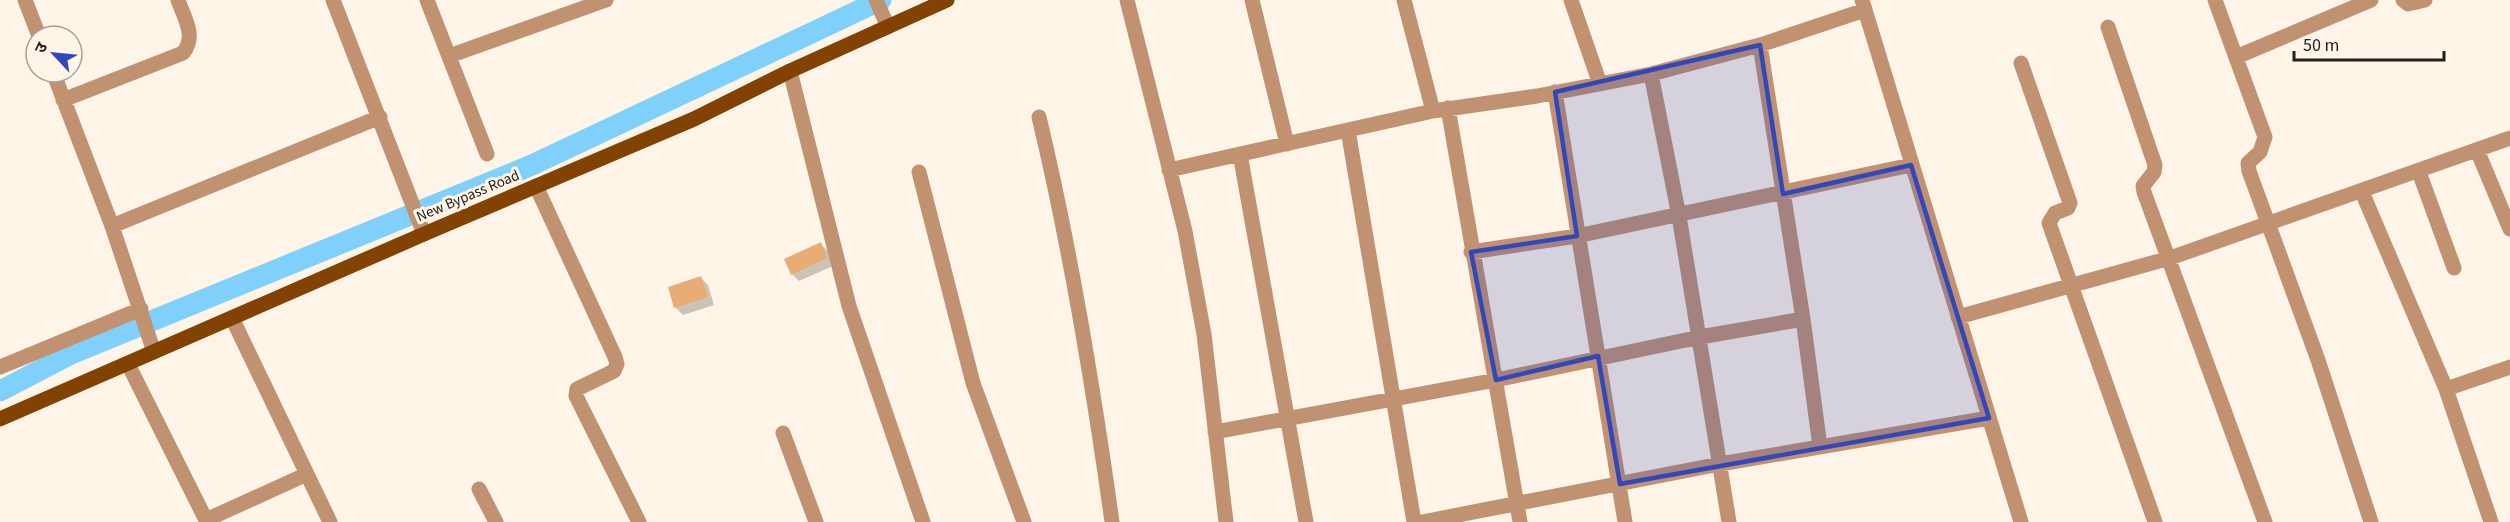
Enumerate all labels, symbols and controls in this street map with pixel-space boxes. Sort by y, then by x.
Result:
north arrow [24,24,84,84]
scale bar [2294,24,2444,62]
text: 50 m [2303,33,2339,58]
text: उ [29,38,54,57]
street label: New Bypass Road [413,165,523,227]

